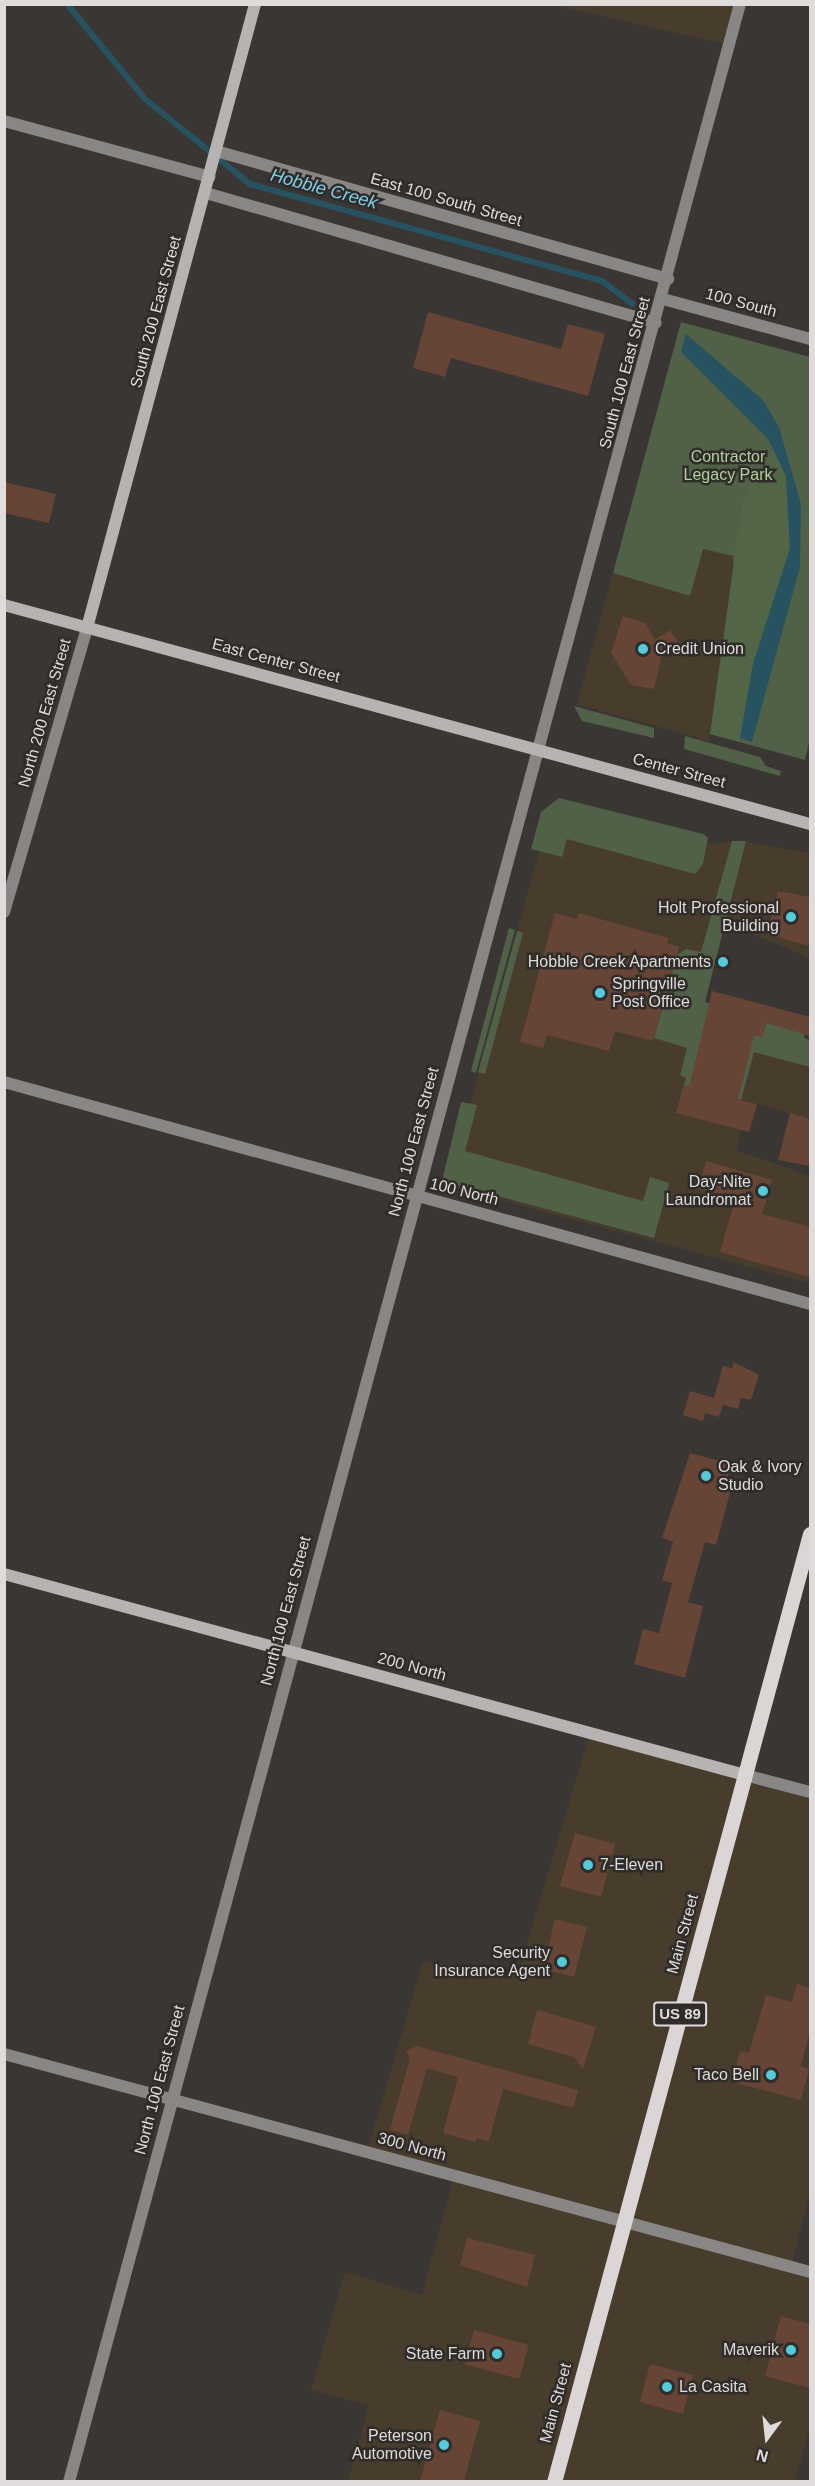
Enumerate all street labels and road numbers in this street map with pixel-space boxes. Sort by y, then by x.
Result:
street label: East 100 South Street [368,169,524,231]
street label: South 200 East Street [126,234,186,390]
street label: 100 South [703,284,779,322]
street label: South 100 East Street [595,295,655,451]
street label: East Center Street [210,635,342,687]
street label: North 200 East Street [15,636,75,790]
street label: Center Street [631,749,727,793]
street label: North 100 East Street [385,1065,443,1219]
street label: 100 North [428,1174,500,1210]
street label: North 100 East Street [257,1534,315,1688]
street label: 200 North [376,1649,448,1685]
street label: Main Street [663,1892,703,1976]
road number: US 89 [653,2002,707,2026]
street label: North 100 East Street [131,2003,189,2157]
street label: 300 North [376,2129,448,2165]
street label: Main Street [536,2361,576,2445]

